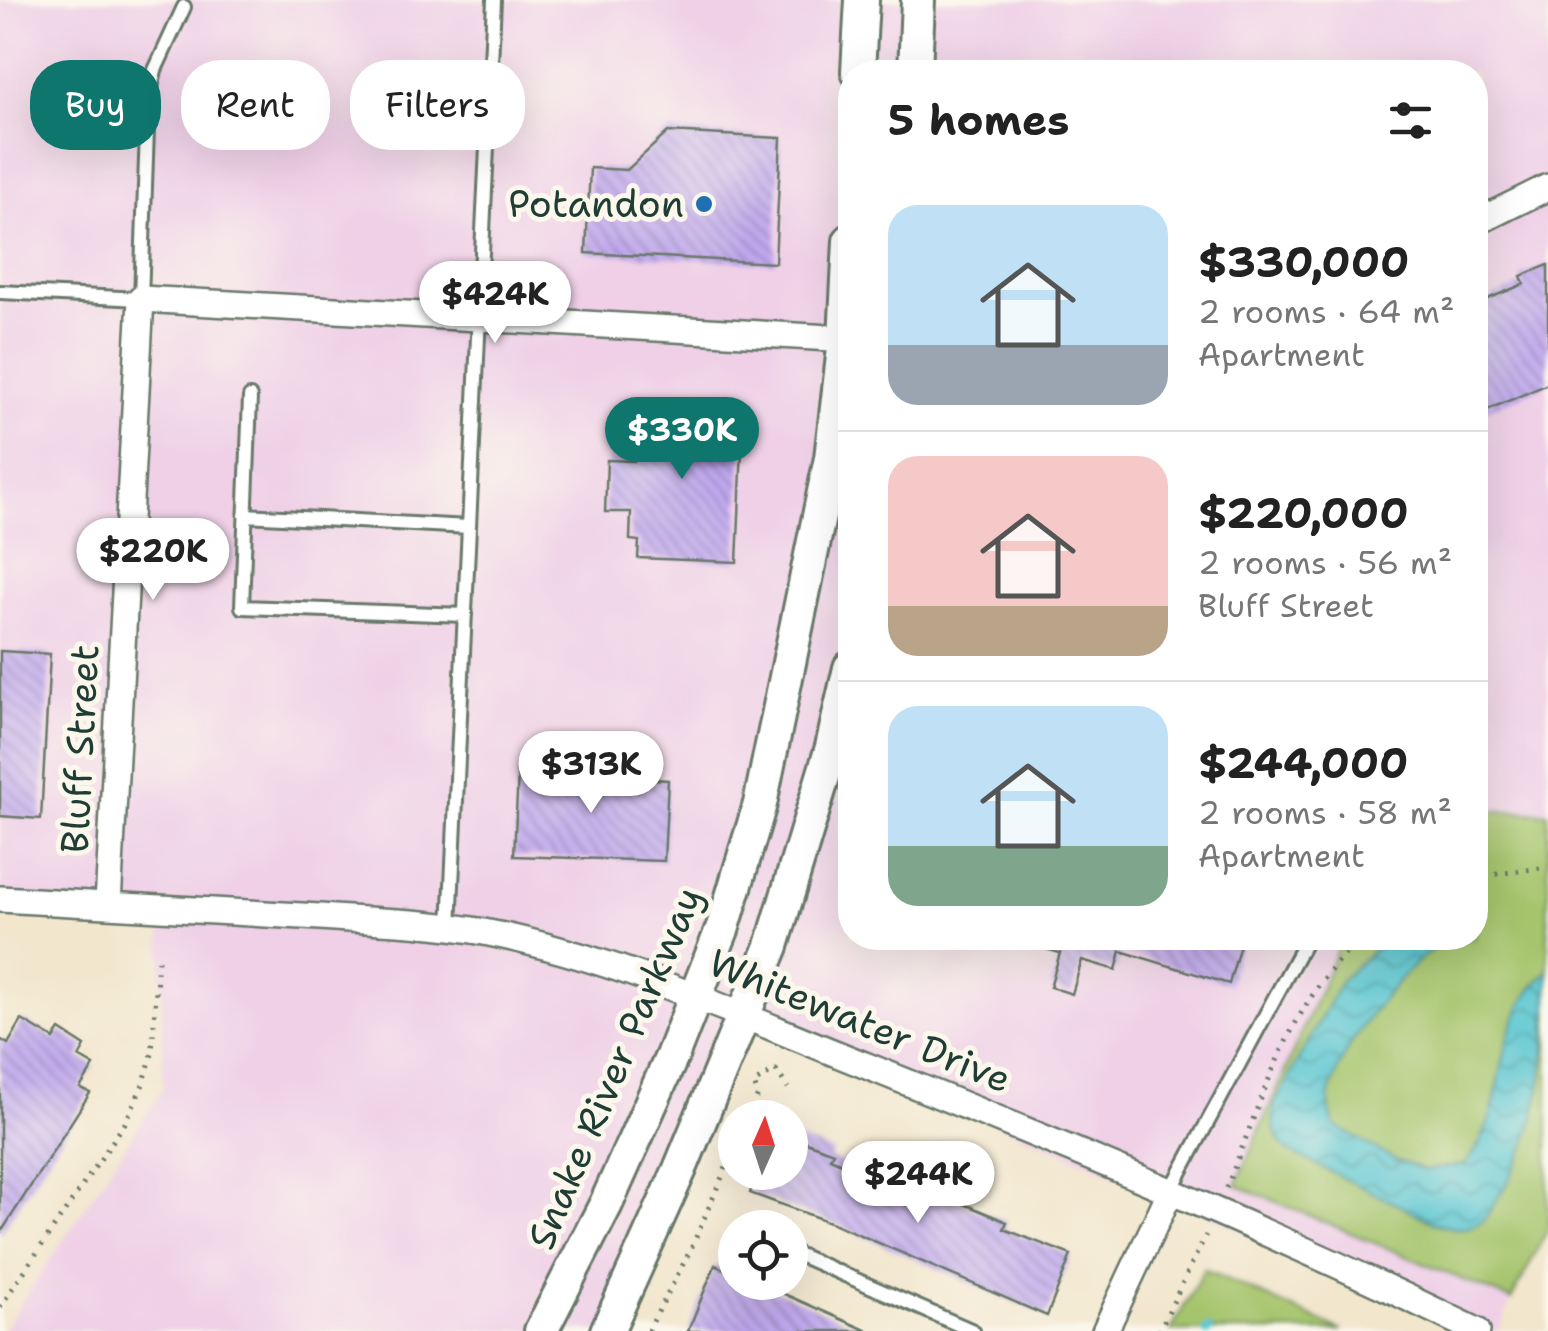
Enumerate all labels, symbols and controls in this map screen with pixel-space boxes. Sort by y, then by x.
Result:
chip: Buy [30,60,161,150]
chip: Rent [181,60,330,150]
chip: Filters [350,60,525,150]
text: 5 homes [888,92,1069,148]
icon: filters [1383,93,1438,148]
place label: Potandon [508,178,684,229]
marker: Potandon [693,193,715,215]
text: $330,000 [1198,234,1409,290]
icon: home [968,245,1088,365]
pin: $424K [425,261,565,346]
text: $424K [441,272,549,315]
text: 2 rooms · 64 m² [1198,290,1454,333]
text: Apartment [1198,333,1365,376]
pin: $330K [612,397,752,482]
text: $330K [627,408,737,451]
text: $220,000 [1198,485,1409,541]
icon: home [968,496,1088,616]
pin: $220K [83,518,223,603]
text: $220K [98,529,208,572]
text: 2 rooms · 56 m² [1198,541,1452,584]
text: Bluff Street [1198,584,1374,627]
street label: Bluff Street [49,643,110,855]
pin: $313K [521,731,661,816]
text: $244,000 [1198,735,1409,791]
text: $313K [541,742,641,785]
icon: home [968,746,1088,866]
text: 2 rooms · 58 m² [1198,791,1452,834]
text: Apartment [1198,834,1365,877]
street label: Snake River Parkway [515,879,714,1257]
street label: Whitewater Drive [702,937,1019,1104]
north arrow [718,1100,808,1190]
map controls [718,1100,808,1300]
pin: $244K [848,1141,988,1226]
text: $244K [864,1152,972,1195]
button: locate [718,1210,808,1300]

